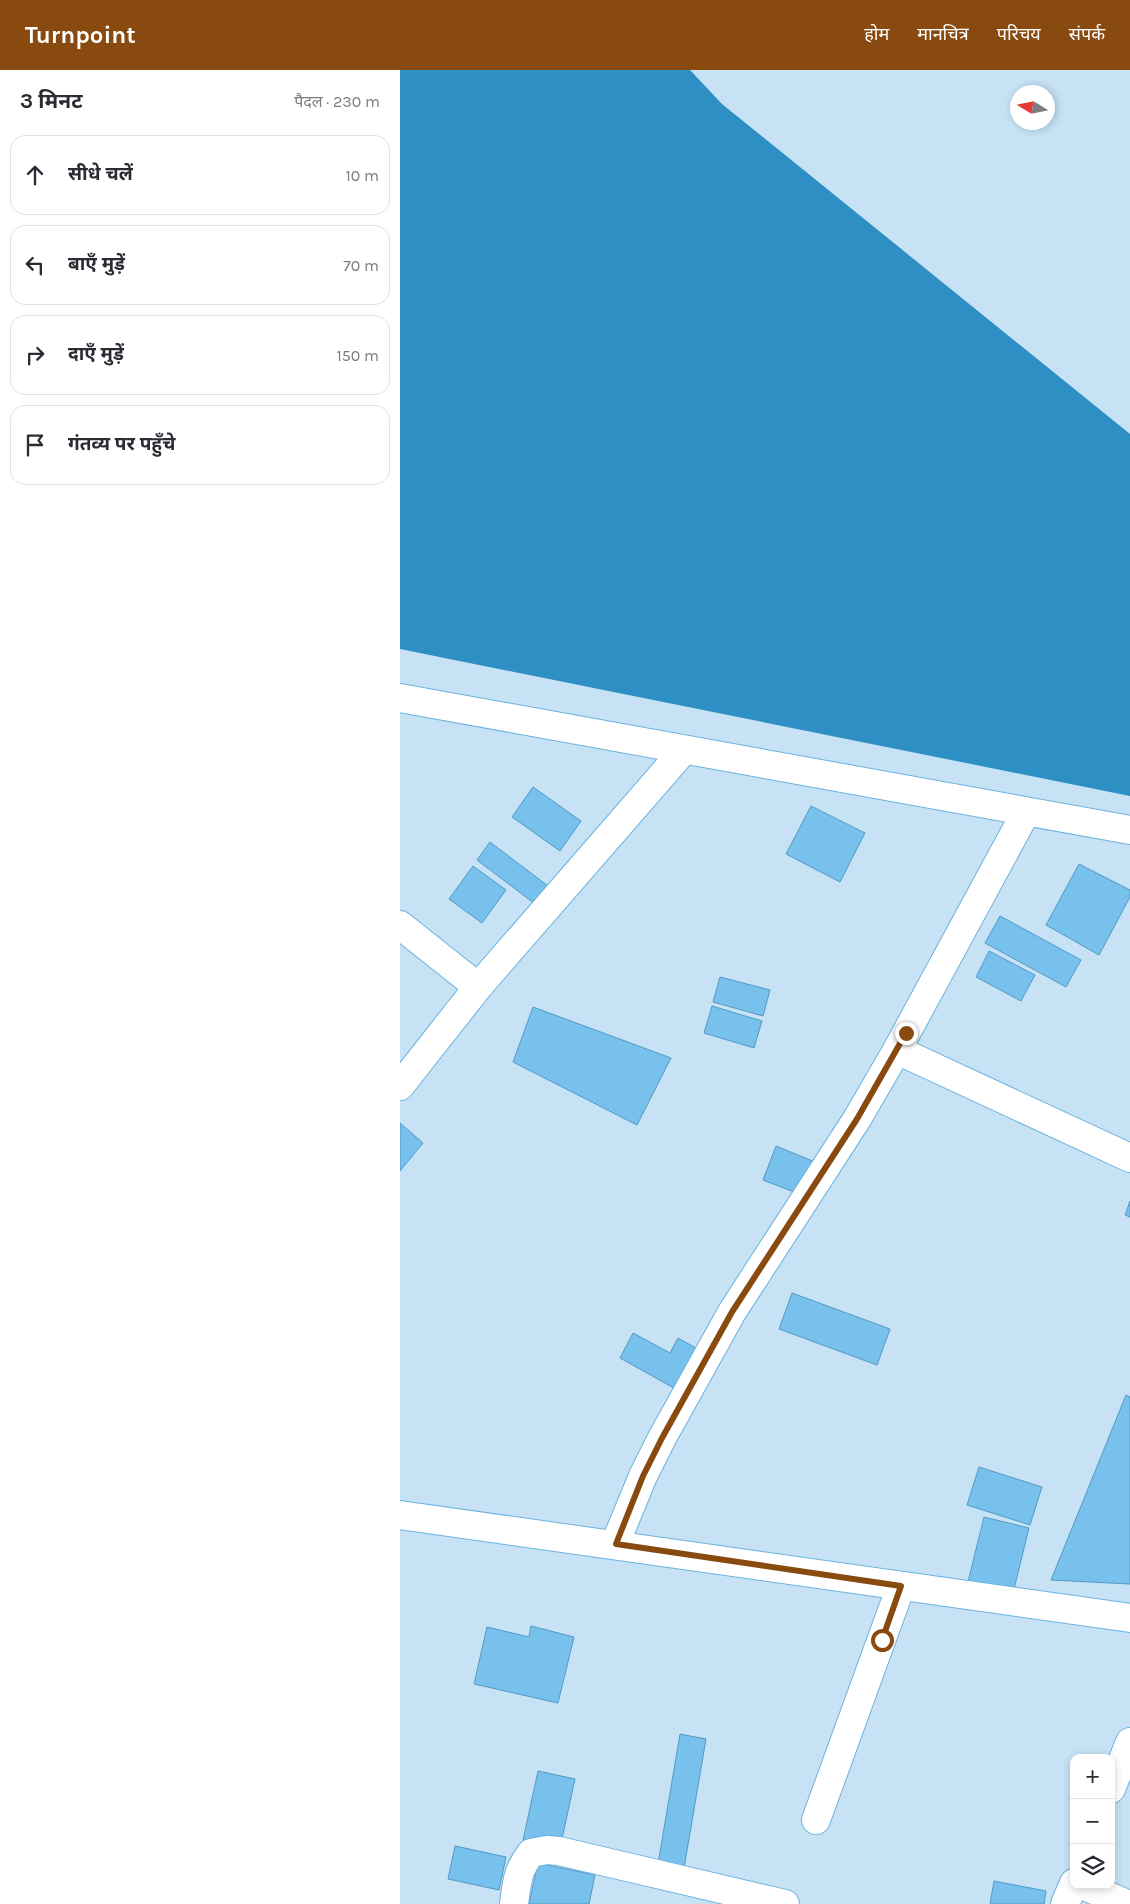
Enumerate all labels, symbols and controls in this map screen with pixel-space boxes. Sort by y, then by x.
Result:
text: Turnpoint [25,21,136,49]
text: होम [864,23,889,45]
text: मानचित्र [917,23,969,45]
text: परिचय [997,23,1041,45]
text: संपर्क [1069,23,1105,45]
north arrow [1010,85,1055,130]
text: 3 मिनट [20,89,82,113]
text: पैदल · 230 m [294,92,380,111]
icon: ahead [21,161,49,189]
text: सीधे चलें [68,163,133,185]
text: 10 m [345,166,379,185]
icon: left [21,251,49,279]
text: बाएँ मुड़ें [68,253,125,275]
text: 70 m [343,256,379,275]
icon: right [21,341,49,369]
text: दाएँ मुड़ें [68,343,124,365]
text: 150 m [336,346,379,365]
icon: arrive [21,431,49,459]
text: गंतव्य पर पहुँचे [68,433,175,455]
route end [895,1022,918,1045]
route start [871,1629,894,1652]
map controls [1070,1754,1115,1889]
button: + [1070,1754,1115,1799]
button: − [1070,1799,1115,1844]
button: layers [1070,1844,1115,1889]

